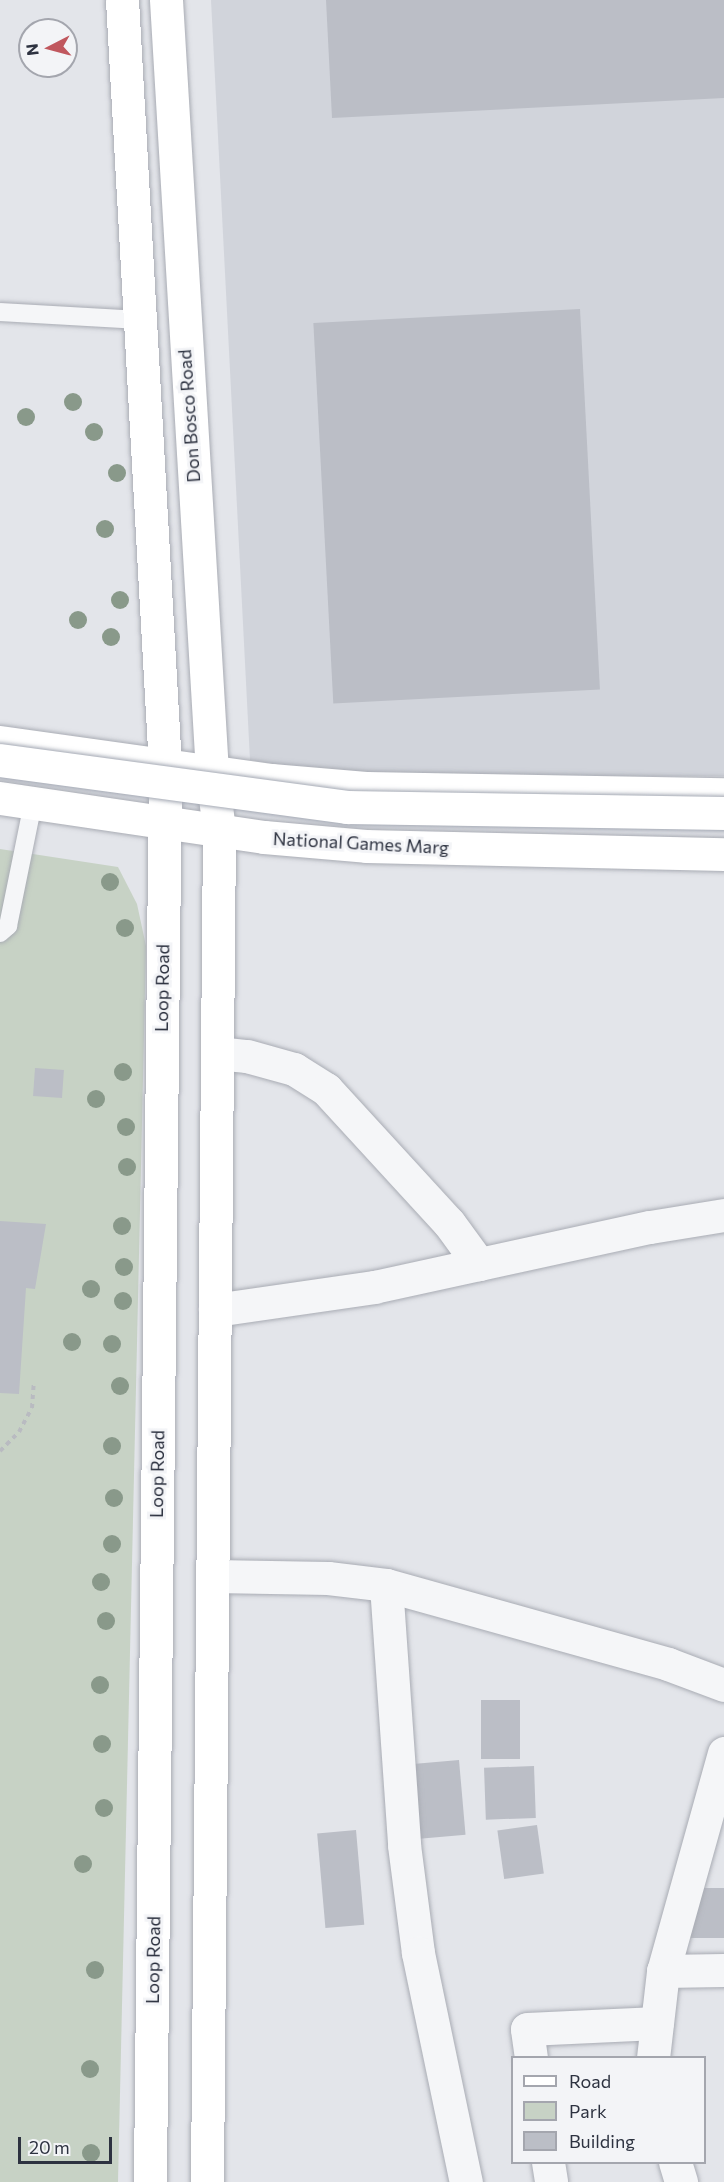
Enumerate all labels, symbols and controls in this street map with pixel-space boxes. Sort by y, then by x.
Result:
north arrow [18,18,78,78]
text: N [22,43,42,57]
street label: Don Bosco Road [174,349,204,483]
street label: National Games Marg [272,828,450,858]
street label: Loop Road [150,944,174,1032]
street label: Loop Road [145,1430,169,1518]
street label: Loop Road [141,1916,165,2004]
legend [511,2056,706,2164]
text: Road [569,2070,611,2092]
text: Park [569,2100,607,2122]
scale bar [21,2125,116,2163]
text: Building [569,2130,635,2152]
text: 20 m [29,2136,70,2158]

